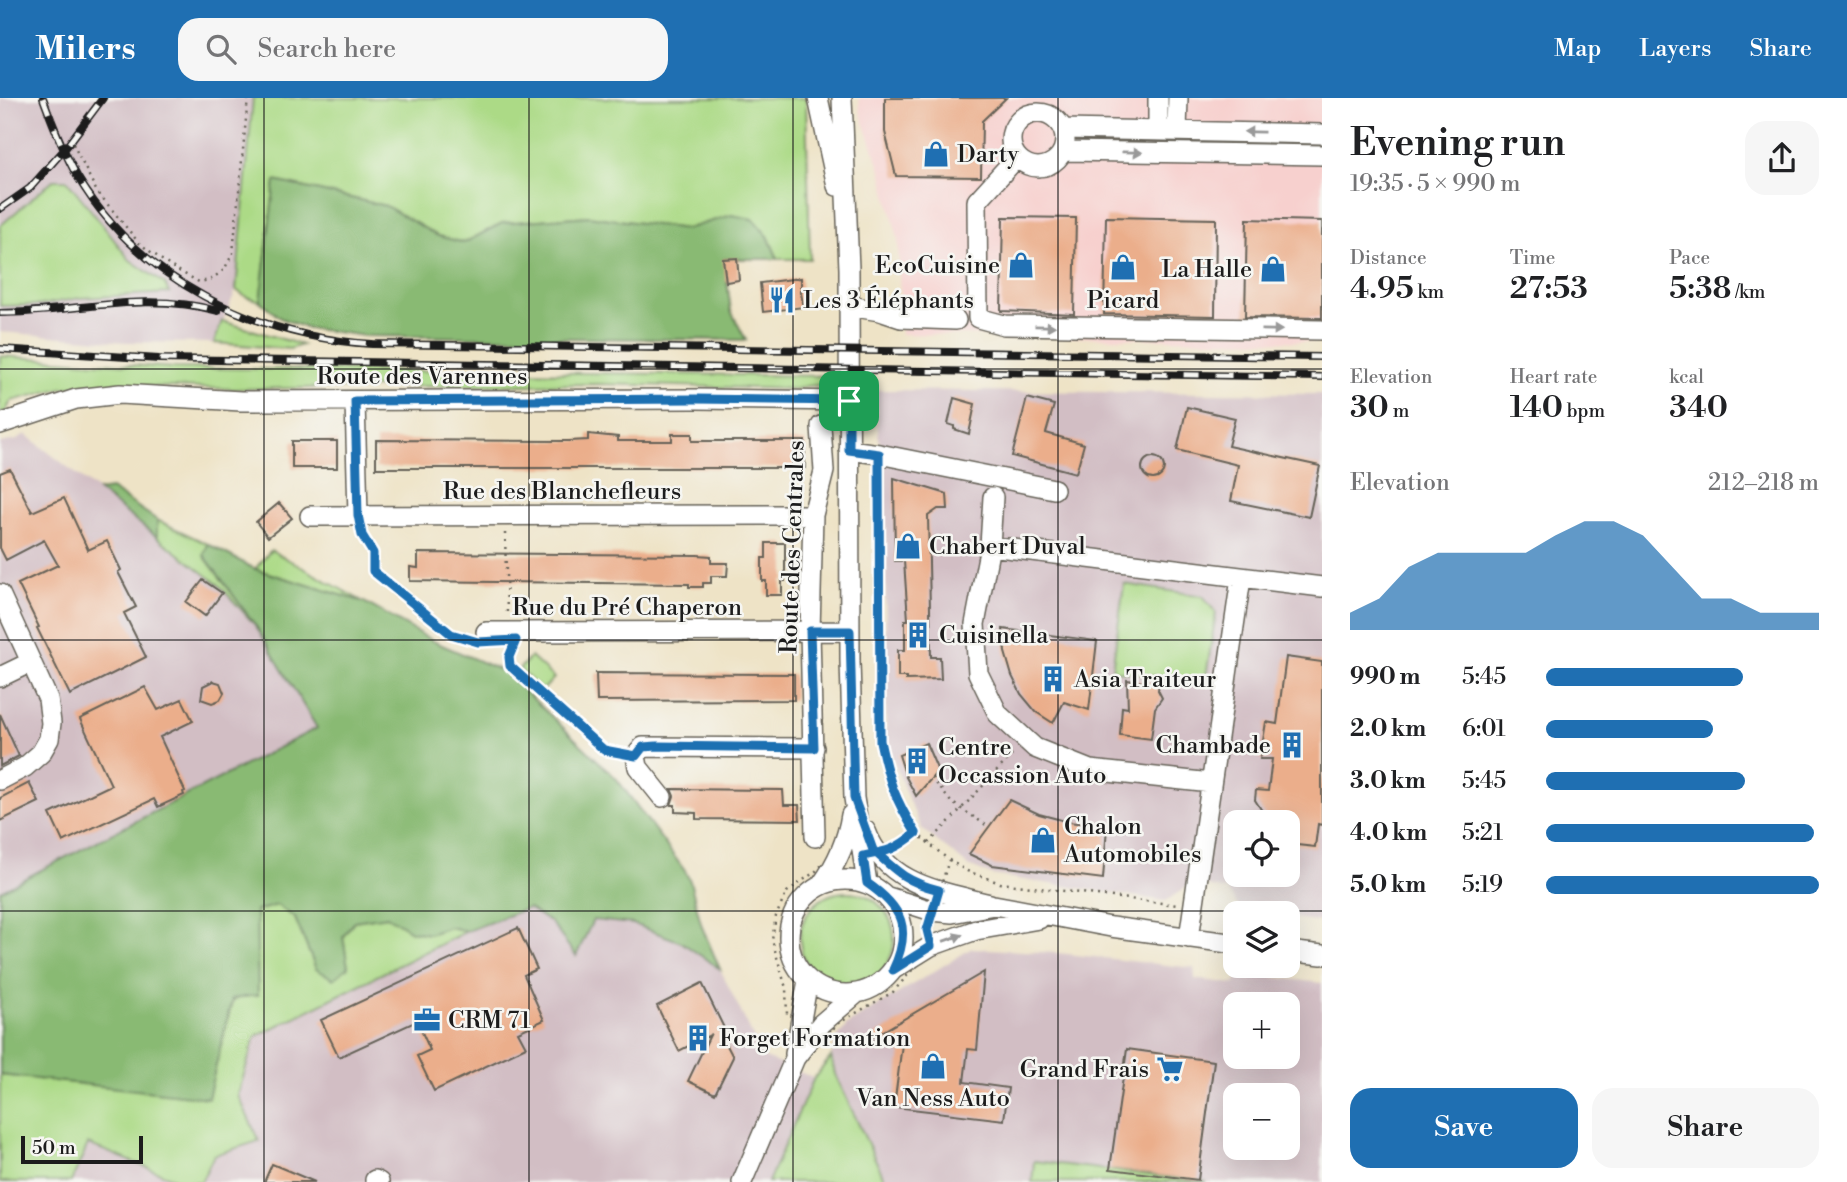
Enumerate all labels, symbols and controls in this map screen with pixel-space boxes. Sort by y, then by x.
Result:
search box [178,18,668,81]
text: Milers [35,29,136,70]
icon: search [202,30,240,68]
text: Search here [258,33,396,65]
text: Map [1554,34,1601,64]
text: Layers [1639,34,1711,64]
text: Share [1749,34,1812,64]
text: Evening run [1350,120,1565,167]
button: share [1745,121,1819,195]
one-way arrow [1243,127,1265,138]
shop icon: Darty [921,139,951,169]
place label: Darty [957,140,1019,170]
one-way arrow [1121,146,1143,158]
text: 19:35 · 5 × 990 m [1350,170,1520,198]
text: Distance [1350,246,1427,270]
text: Time [1510,246,1555,270]
text: Pace [1669,246,1710,270]
shop icon: EcoCuisine [1006,250,1036,280]
place label: EcoCuisine [875,251,1000,281]
shop icon: Picard [1108,252,1138,282]
shop icon: La Halle [1258,254,1288,284]
place label: La Halle [1161,255,1252,285]
text: 4.95 [1350,270,1414,308]
text: 27:53 [1510,270,1588,308]
text: 5:38 [1669,270,1731,308]
text: km [1414,280,1444,304]
text: /km [1731,280,1766,304]
restaurant icon: Les 3 Éléphants [767,285,797,315]
place label: Les 3 Éléphants [803,285,974,316]
place label: Picard [1087,286,1160,316]
one-way arrow [1034,320,1056,332]
one-way arrow [1262,324,1284,335]
street label: Route des Varennes [317,362,527,392]
text: Elevation [1350,365,1432,389]
text: Heart rate [1510,365,1597,389]
text: kcal [1669,365,1704,389]
pin [819,371,879,431]
icon: arrive [830,382,868,420]
text: 30 [1350,389,1389,427]
text: 140 [1510,389,1563,427]
text: 340 [1669,389,1728,427]
text: m [1389,399,1409,423]
text: bpm [1563,399,1605,423]
street label: Route des Centrales [774,440,812,654]
text: Elevation [1350,469,1450,497]
text: 212–218 m [1708,469,1819,497]
street label: Rue des Blanchefleurs [443,477,681,507]
shop icon: Chabert Duval [893,531,923,561]
place label: Chabert Duval [929,532,1086,562]
street label: Rue du Pré Chaperon [512,593,742,623]
building icon: Cuisinella [903,620,933,650]
place label: Cuisinella [939,621,1049,651]
text: 990 m [1350,663,1420,691]
text: 5:45 [1462,663,1506,691]
building icon: Asia Traiteur [1038,664,1068,694]
place label: Asia Traiteur [1073,665,1216,695]
text: 2.0 km [1350,715,1426,743]
text: 6:01 [1462,715,1506,743]
building icon: Chambade [1277,730,1307,760]
place label: Chambade [1155,731,1271,761]
place label: Centre Occassion Auto [938,733,1106,791]
building icon: Centre Occassion Auto [902,746,932,776]
text: 3.0 km [1350,767,1426,795]
text: 5:45 [1462,767,1506,795]
map controls [1223,810,1300,1160]
button: locate [1223,810,1300,887]
place label: Chalon Automobiles [1063,812,1202,870]
text: 4.0 km [1350,819,1427,847]
text: 5:21 [1462,819,1503,847]
shop icon: Chalon Automobiles [1028,825,1058,855]
text: 5.0 km [1350,871,1426,899]
text: 5:19 [1462,871,1503,899]
button: layers [1223,901,1300,978]
one-way arrow [943,932,964,943]
button: + [1223,992,1300,1069]
office icon: CRM 71 [412,1005,442,1035]
place label: CRM 71 [448,1006,531,1036]
building icon: Forget Formation [683,1023,713,1053]
place label: Forget Formation [719,1024,910,1054]
shop icon: Van Ness Auto [918,1051,948,1081]
supermarket icon: Grand Frais [1155,1054,1185,1084]
place label: Grand Frais [1020,1055,1149,1085]
button: − [1223,1083,1300,1160]
place label: Van Ness Auto [855,1084,1010,1114]
button: Save [1350,1088,1578,1168]
button: Share [1592,1088,1819,1168]
scale bar [21,1133,144,1165]
text: 50 m [32,1136,76,1160]

